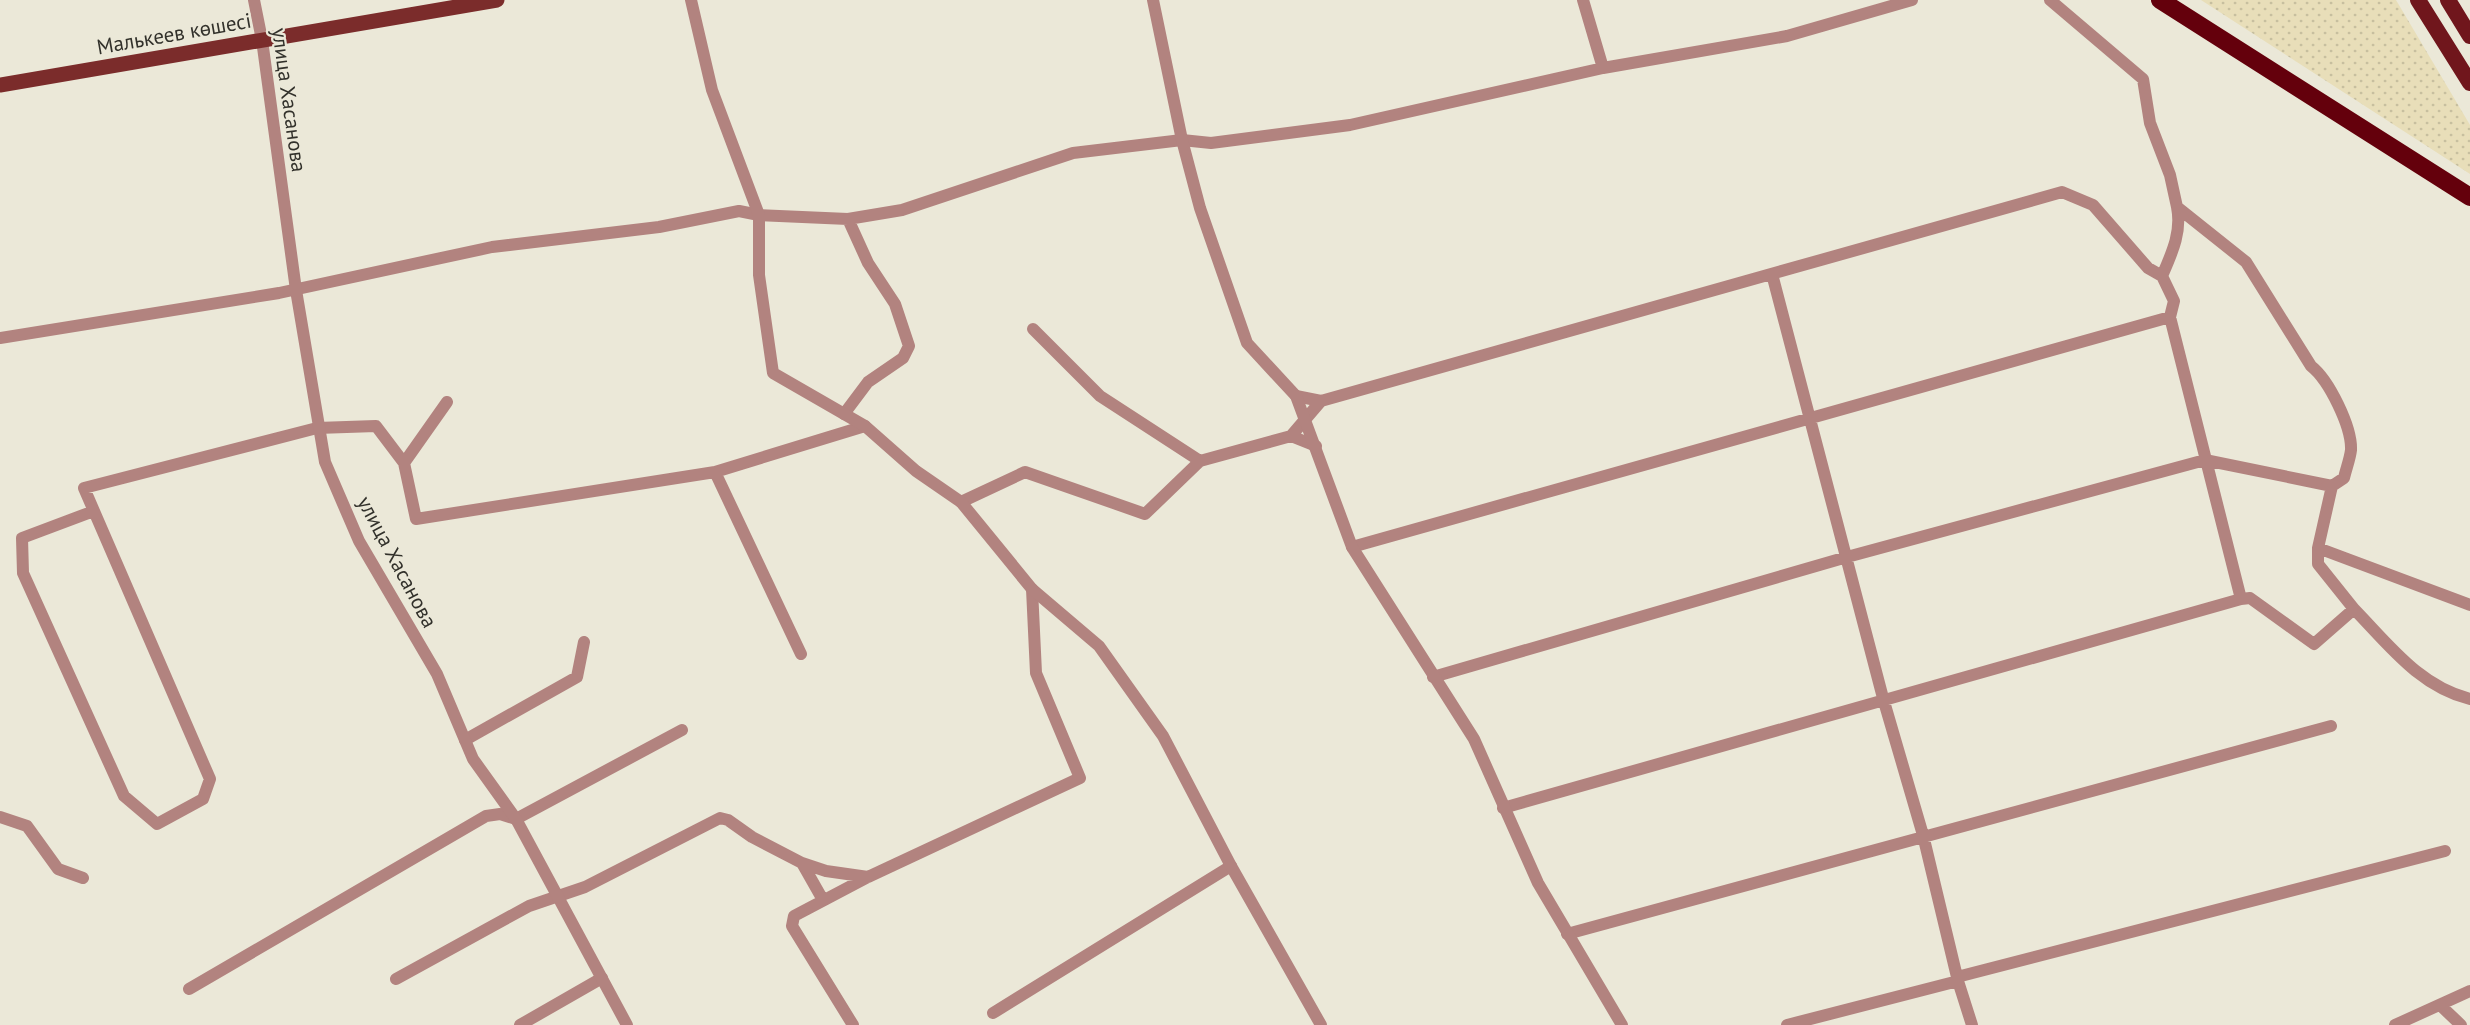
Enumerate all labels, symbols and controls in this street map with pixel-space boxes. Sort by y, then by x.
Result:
street label: Малькеев көшесі [95,7,253,60]
street label: улица Хасанова [266,26,313,174]
street label: улица Хасанова [351,491,443,632]

